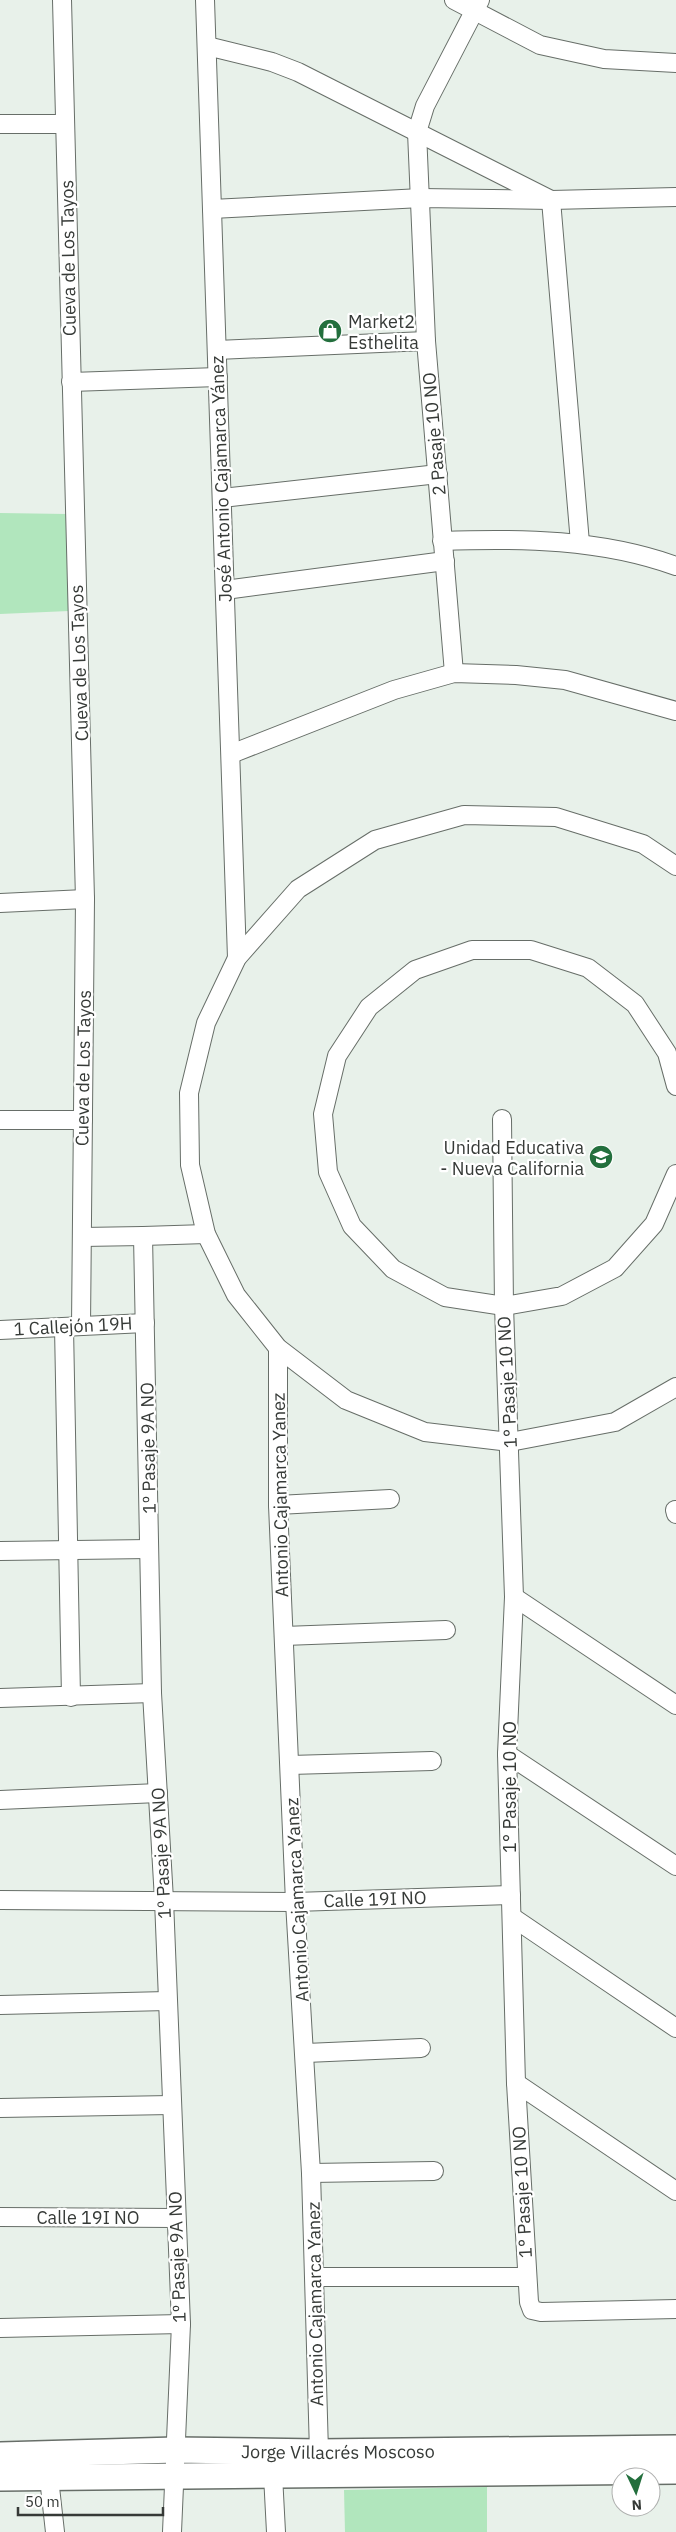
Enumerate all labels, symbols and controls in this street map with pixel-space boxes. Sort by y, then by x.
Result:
street label: Cueva de Los Tayos [55,180,81,336]
place label: Market2 Esthelita [348,310,419,354]
shop icon: Market2 Esthelita [317,318,343,344]
street label: José Antonio Cajamarca Yánez [205,355,237,603]
street label: 2 Pasaje 10 NO [417,371,451,497]
street label: Cueva de Los Tayos [65,584,93,742]
street label: Cueva de Los Tayos [70,990,96,1146]
place label: Unidad Educativa - Nueva California [440,1136,584,1180]
school or university icon: Unidad Educativa - Nueva California [588,1144,614,1170]
street label: 1 Callejón 19H [13,1311,133,1341]
street label: 1° Pasaje 10 NO [492,1315,522,1449]
street label: 1º Pasaje 9A NO [135,1382,161,1514]
street label: Antonio Cajamarca Yanez [267,1393,293,1597]
street label: 1° Pasaje 10 NO [498,1721,521,1853]
street label: 1º Pasaje 9A NO [146,1787,176,1919]
street label: Antonio Cajamarca Yanez [280,1797,314,2003]
street label: Calle 19I NO [323,1886,427,1912]
street label: 1° Pasaje 10 NO [507,2125,537,2259]
street label: 1º Pasaje 9A NO [163,2191,191,2323]
street label: Antonio Cajamarca Yanez [302,2202,328,2406]
street label: Calle 19I NO [36,2206,140,2229]
street label: Jorge Villacrés Moscoso [241,2439,435,2464]
north arrow [611,2467,661,2517]
scale bar [18,2484,162,2516]
text: 50 m [25,2492,60,2511]
text: N [631,2496,643,2514]

